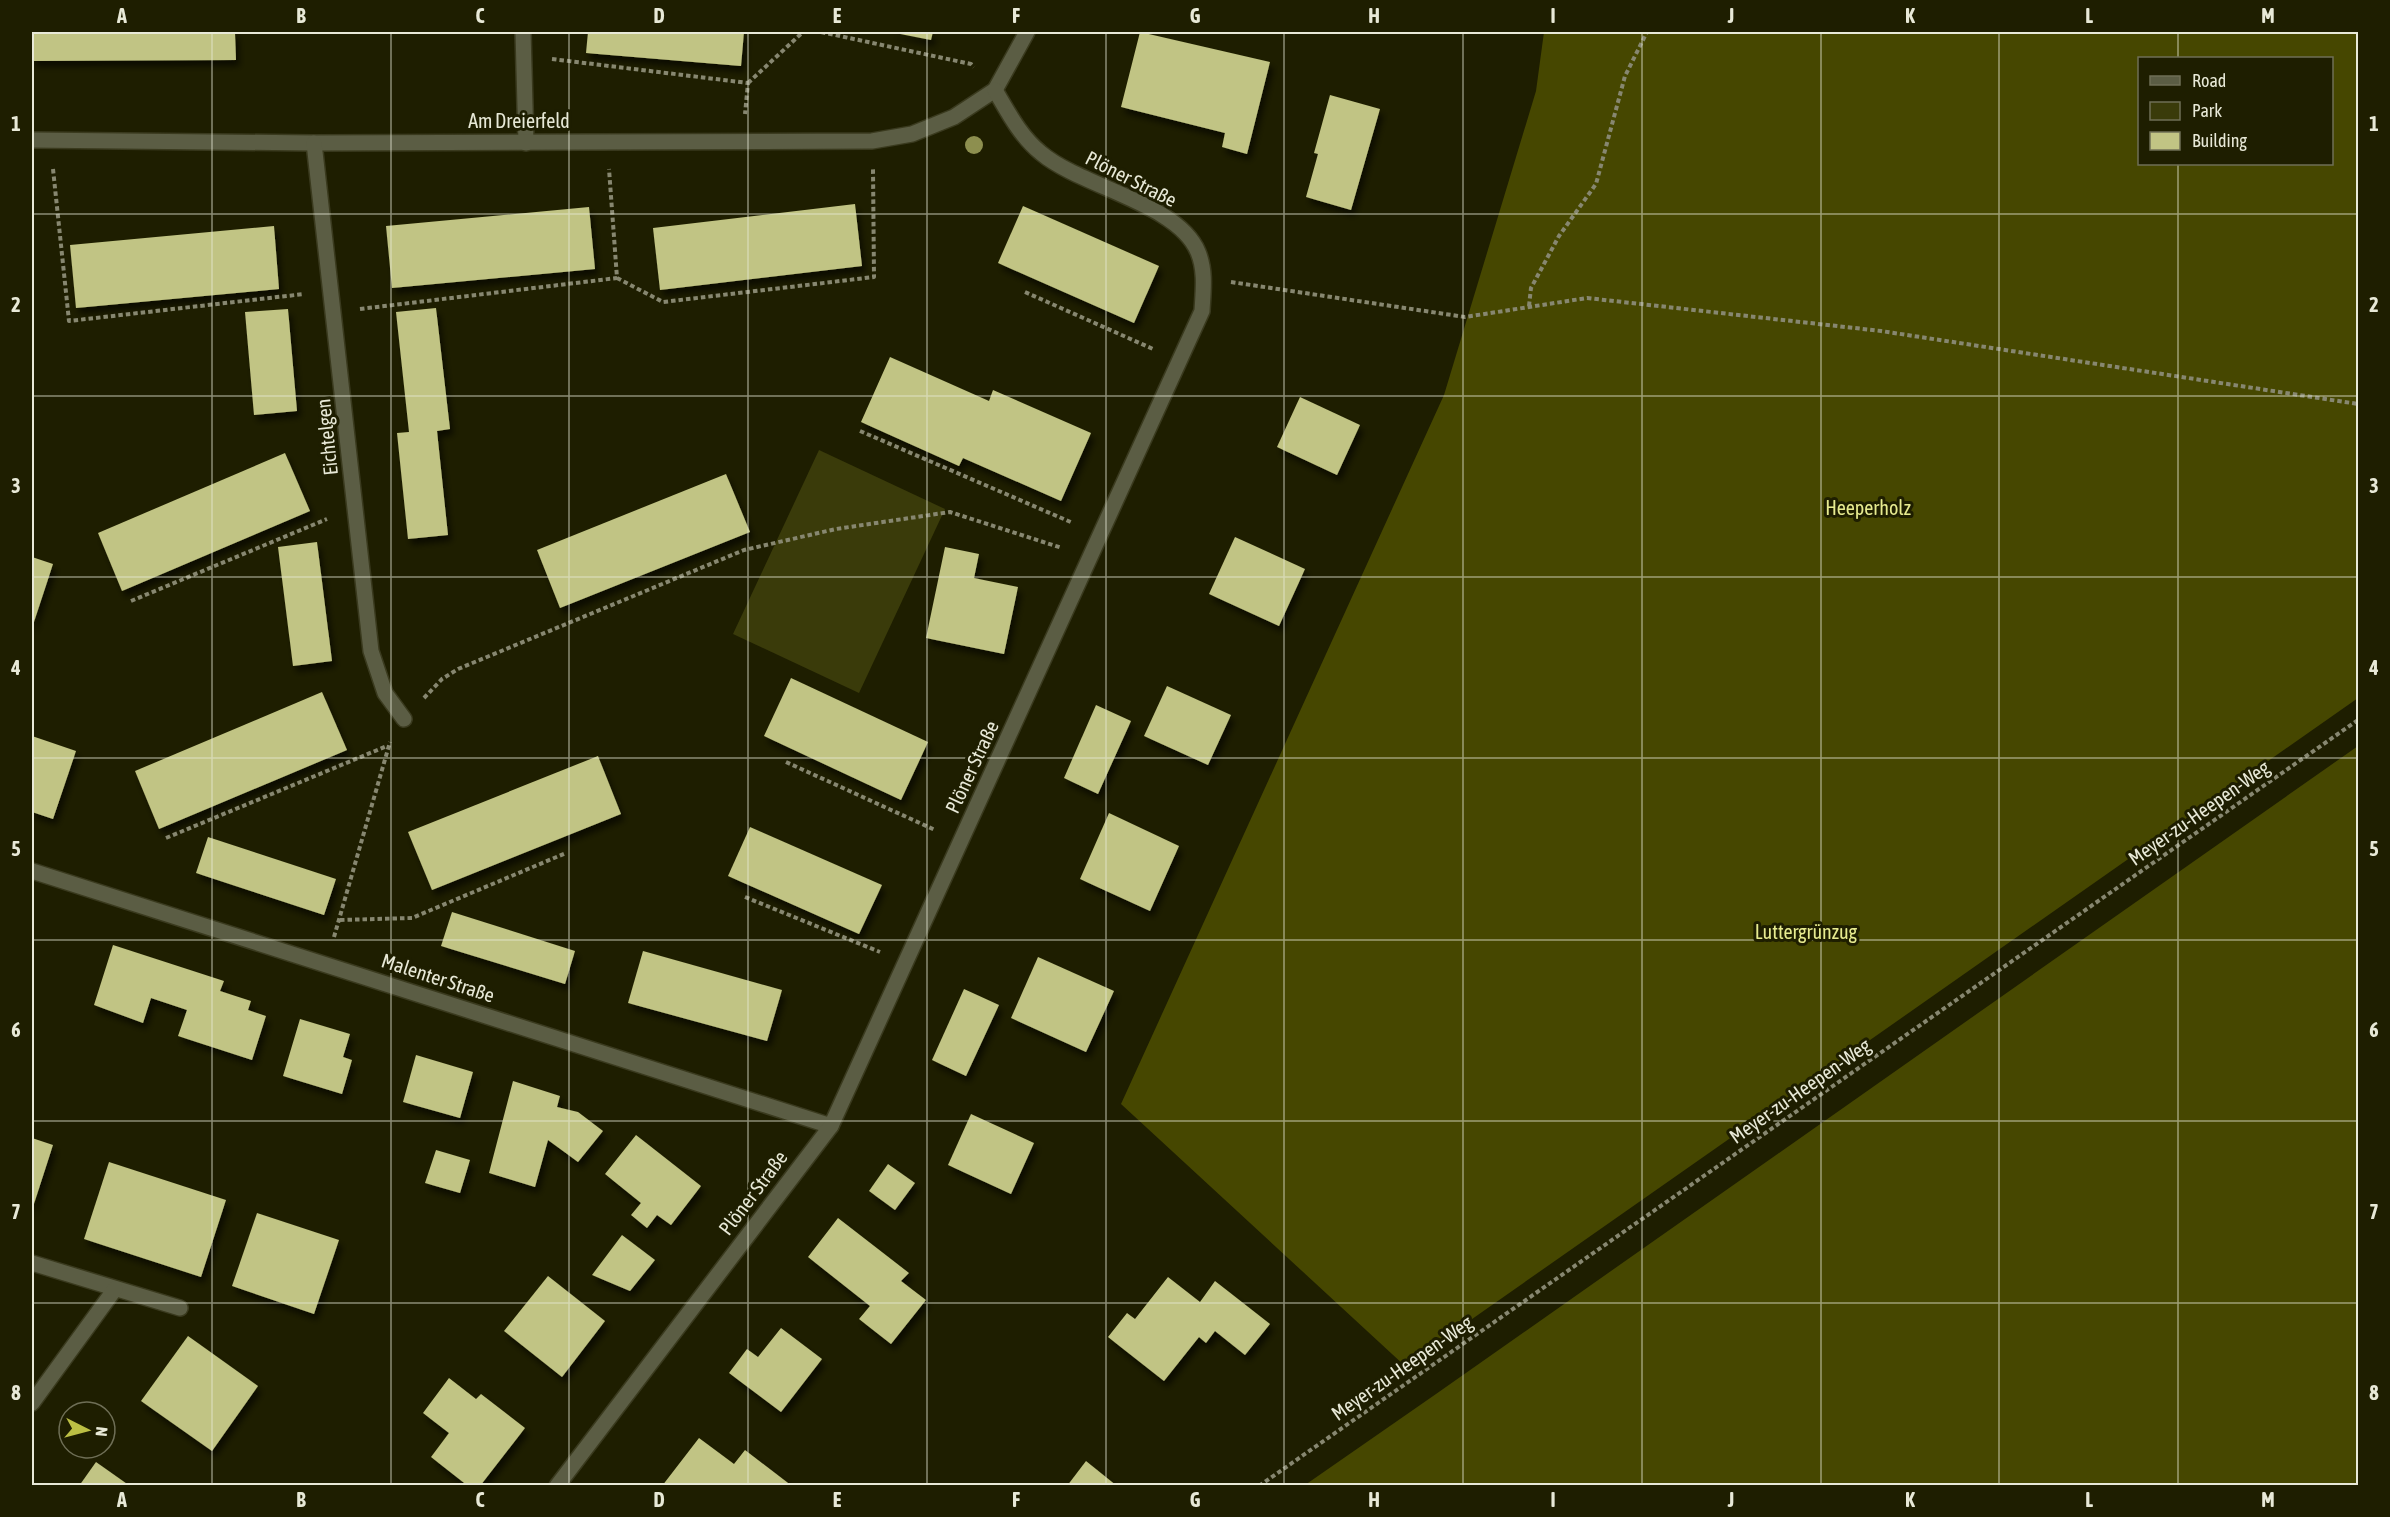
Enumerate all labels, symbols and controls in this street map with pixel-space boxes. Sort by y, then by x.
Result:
text: A [116,4,127,27]
text: B [296,4,306,27]
text: C [476,4,485,27]
text: D [653,4,665,27]
text: E [833,4,842,27]
text: F [1012,4,1020,27]
text: G [1190,4,1201,27]
text: H [1368,4,1380,27]
text: I [1550,4,1556,27]
text: J [1727,4,1734,27]
text: K [1905,4,1915,27]
text: L [2085,4,2093,27]
text: M [2261,4,2275,27]
legend [2138,57,2333,165]
text: Road [2192,70,2226,91]
text: Park [2192,100,2222,121]
street label: Am Dreierfeld [468,109,570,132]
text: 1 [11,112,21,135]
text: 1 [2369,112,2379,135]
text: Building [2192,130,2247,151]
street label: Plöner Straße [1082,146,1181,211]
text: 2 [11,293,21,316]
text: 2 [2369,293,2379,316]
street label: Eichtelgen [311,398,342,476]
text: 3 [11,474,21,497]
text: 3 [2369,474,2379,497]
park label: Heeperholz [1825,496,1911,519]
text: 4 [10,656,21,679]
text: 4 [2368,656,2379,679]
street label: Plöner Straße [940,717,1003,817]
street label: Meyer-zu-Heepen-Weg [2124,755,2274,870]
text: 5 [11,837,21,860]
text: 5 [2369,837,2379,860]
park label: Luttergrünzug [1755,920,1858,943]
street label: Malenter Straße [379,948,497,1007]
text: 6 [11,1018,21,1041]
text: 6 [2369,1018,2379,1041]
street label: Meyer-zu-Heepen-Weg [1725,1033,1875,1148]
street label: Plöner Straße [714,1146,792,1239]
text: 7 [11,1200,21,1223]
text: 7 [2369,1200,2379,1223]
street label: Meyer-zu-Heepen-Weg [1327,1310,1477,1425]
text: 8 [11,1381,21,1404]
text: 8 [2369,1381,2379,1404]
north arrow [57,1400,117,1460]
text: N [92,1426,111,1437]
text: A [116,1488,127,1511]
text: B [296,1488,306,1511]
text: C [476,1488,485,1511]
text: D [653,1488,665,1511]
text: E [833,1488,842,1511]
text: F [1012,1488,1020,1511]
text: G [1190,1488,1201,1511]
text: H [1368,1488,1380,1511]
text: I [1550,1488,1556,1511]
text: J [1727,1488,1734,1511]
text: K [1905,1488,1915,1511]
text: L [2085,1488,2093,1511]
text: M [2261,1488,2275,1511]

